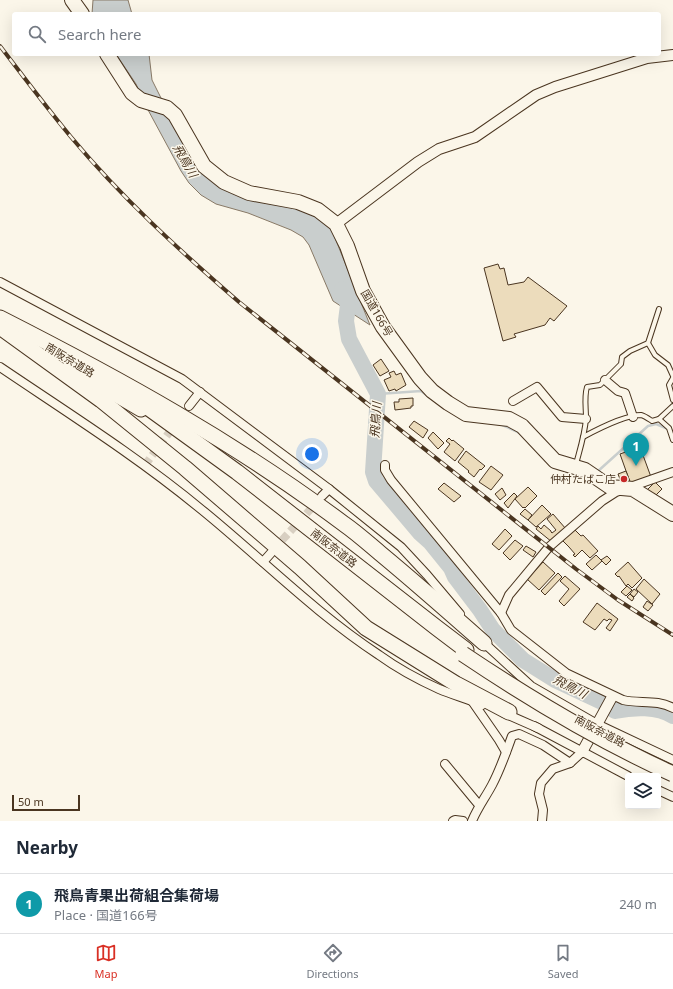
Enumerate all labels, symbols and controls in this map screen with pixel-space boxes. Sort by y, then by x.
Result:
search box [12,12,661,56]
icon: search [26,23,48,45]
text: Search here [58,24,141,44]
water label: 飛鳥川 [169,141,203,182]
street label: 国道166号 [358,287,397,339]
street label: 南阪奈道路 [43,339,98,380]
water label: 飛鳥川 [366,399,385,439]
pin: 1 [623,433,649,466]
your location [302,444,322,464]
place label: 仲村たばこ店 [550,471,616,486]
marker: 仲村たばこ店 [619,474,629,484]
street label: 南阪奈道路 [308,525,361,570]
water label: 飛鳥川 [550,671,592,703]
street label: 南阪奈道路 [572,711,628,750]
map controls [625,773,661,809]
button: layers [625,773,661,809]
scale bar [12,793,80,812]
text: 50 m [18,794,44,809]
text: Nearby [16,836,78,859]
text: 飛鳥青果出荷組合集荷場 [54,885,219,905]
text: 1 [25,895,33,913]
text: 240 m [619,895,657,913]
text: Place · 国道166号 [54,906,158,924]
tab: Map [95,942,117,981]
tab: Directions [306,942,359,981]
tab: Saved [548,942,578,981]

